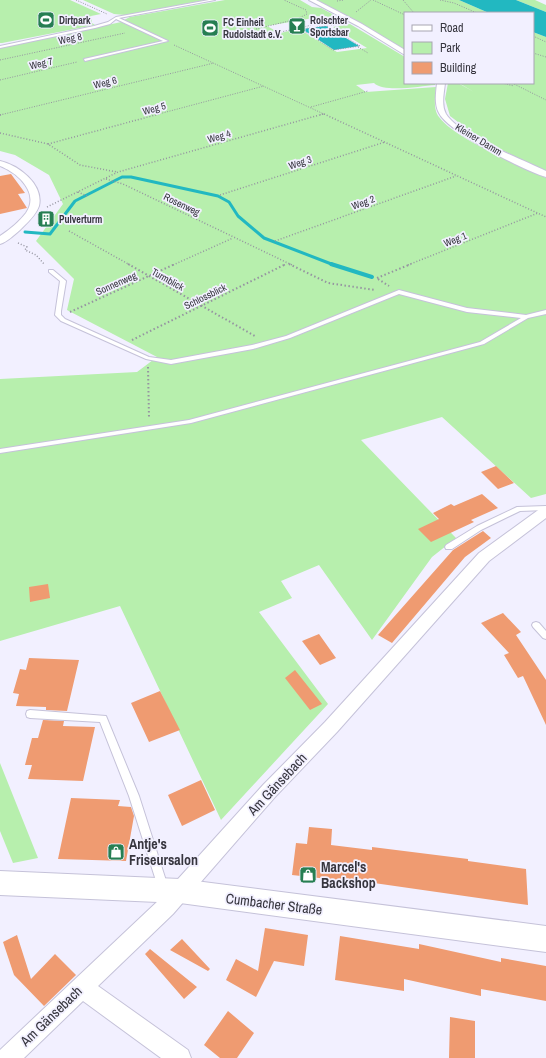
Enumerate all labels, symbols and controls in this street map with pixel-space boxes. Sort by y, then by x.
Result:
sports icon: Dirtpark [36,10,56,30]
legend [404,12,534,84]
place label: Dirtpark [59,14,91,27]
place label: Rolschter Sportsbar [310,14,350,39]
place label: FC Einheit Rudolstadt e.V. [223,16,282,41]
bar icon: Rolschter Sportsbar [287,16,307,36]
sports icon: FC Einheit Rudolstadt e.V. [200,18,220,38]
text: Road [440,20,464,36]
street label: Weg 8 [57,30,83,47]
text: Park [440,40,460,56]
street label: Weg 7 [28,54,54,72]
text: Building [440,60,477,76]
street label: Weg 6 [92,73,119,92]
street label: Weg 5 [141,99,168,118]
street label: Kleiner Damm [453,120,505,159]
street label: Weg 4 [206,127,233,146]
street label: Weg 3 [287,153,314,172]
street label: Rosenweg [162,190,202,219]
street label: Weg 2 [350,192,377,213]
building icon: Pulverturm [36,209,56,229]
place label: Pulverturm [59,213,102,226]
street label: Weg 1 [442,229,469,250]
street label: Turmblick [149,265,187,294]
street label: Sonnenweg [94,269,139,298]
street label: Schlossblick [182,280,229,312]
street label: Am Gänsebach [243,749,311,820]
place label: Antje's Friseursalon [129,835,198,869]
shop icon: Antje's Friseursalon [106,842,126,862]
place label: Marcel's Backshop [321,858,376,892]
shop icon: Marcel's Backshop [298,865,318,885]
street label: Cumbacher Straße [225,889,323,919]
street label: Am Gänsebach [16,982,86,1051]

